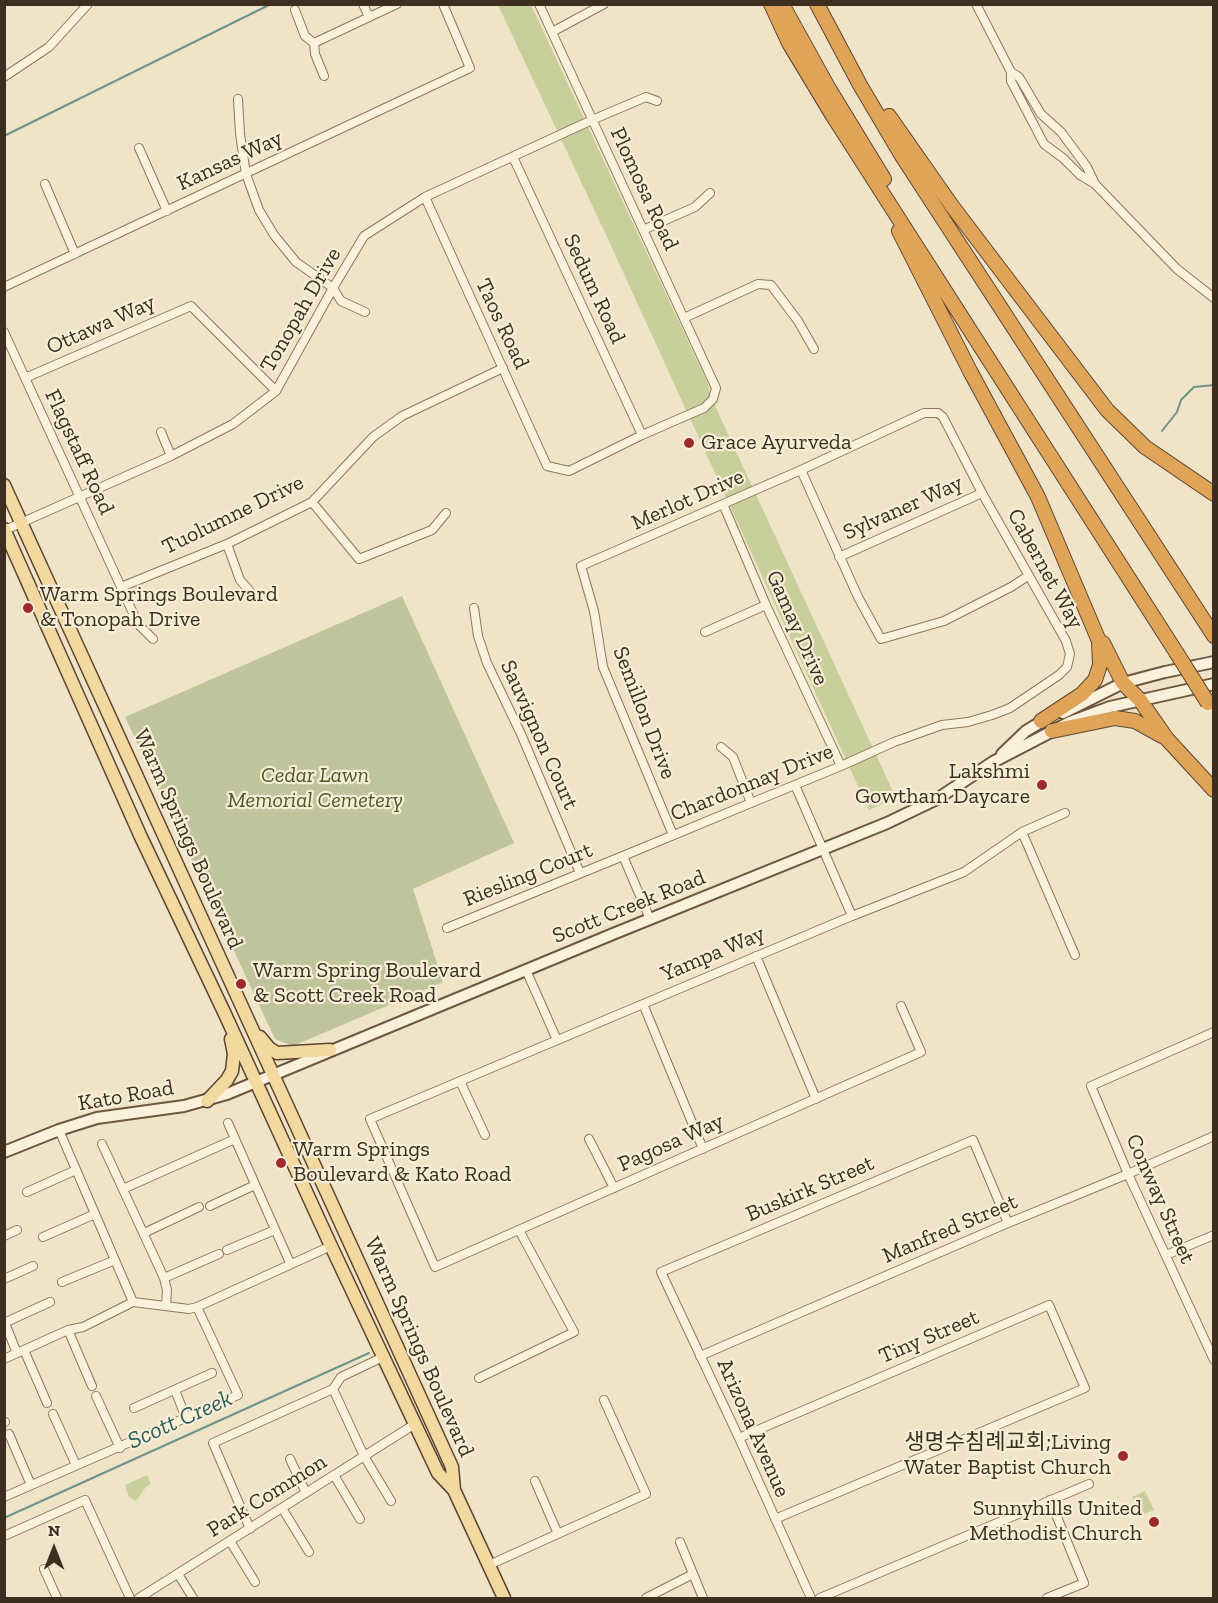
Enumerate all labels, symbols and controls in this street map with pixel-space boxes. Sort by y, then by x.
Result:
street label: Plomosa Road [604,123,684,255]
street label: Kansas Way [173,125,287,197]
street label: Sedum Road [557,230,631,348]
street label: Tonopah Drive [255,243,347,377]
street label: Taos Road [470,275,534,373]
street label: Ottawa Way [43,289,159,361]
street label: Flagstaff Road [38,385,120,519]
place label: Grace Ayurveda [701,430,852,456]
marker: Grace Ayurveda [682,436,696,450]
street label: Merlot Drive [628,463,748,537]
street label: Tuolumne Drive [158,469,308,561]
street label: Sylvaner Way [839,470,967,546]
street label: Cabernet Way [1001,504,1089,634]
street label: Gamay Drive [760,566,834,690]
place label: Warm Springs Boulevard & Tonopah Drive [40,582,278,634]
marker: Warm Springs Boulevard & Tonopah Drive [21,601,35,615]
street label: Semillon Drive [607,643,681,783]
street label: Sauvignon Court [494,656,584,814]
street label: Warm Springs Boulevard [128,725,248,953]
street label: Chardonnay Drive [667,738,837,828]
place label: Lakshmi Gowtham Daycare [855,759,1030,810]
park label: Cedar Lawn Memorial Cemetery [227,763,403,814]
marker: Lakshmi Gowtham Daycare [1035,778,1049,792]
street label: Riesling Court [460,837,596,913]
street label: Scott Creek Road [549,864,709,950]
street label: Yampa Way [657,920,769,988]
place label: Warm Spring Boulevard & Scott Creek Road [253,958,481,1010]
marker: Warm Spring Boulevard & Scott Creek Road [234,977,248,991]
street label: Kato Road [76,1075,176,1117]
street label: Pagosa Way [614,1108,728,1178]
street label: Conway Street [1120,1130,1200,1268]
place label: Warm Springs Boulevard & Kato Road [293,1137,511,1188]
street label: Buskirk Street [742,1150,878,1228]
marker: Warm Springs Boulevard & Kato Road [274,1156,288,1170]
street label: Manfred Street [879,1189,1021,1269]
street label: Warm Springs Boulevard [359,1233,479,1461]
street label: Tiny Street [875,1304,983,1370]
street label: Arizona Avenue [711,1355,795,1501]
water label: Scott Creek [123,1384,237,1456]
place label: 생명수침례교회;Living Water Baptist Church [904,1430,1111,1482]
street label: Park Common [202,1449,332,1543]
marker: 생명수침례교회;Living Water Baptist Church [1116,1449,1130,1463]
place label: Sunnyhills United Methodist Church [969,1496,1142,1548]
marker: Sunnyhills United Methodist Church [1147,1515,1161,1529]
north arrow [24,1519,84,1579]
text: N [48,1521,60,1540]

